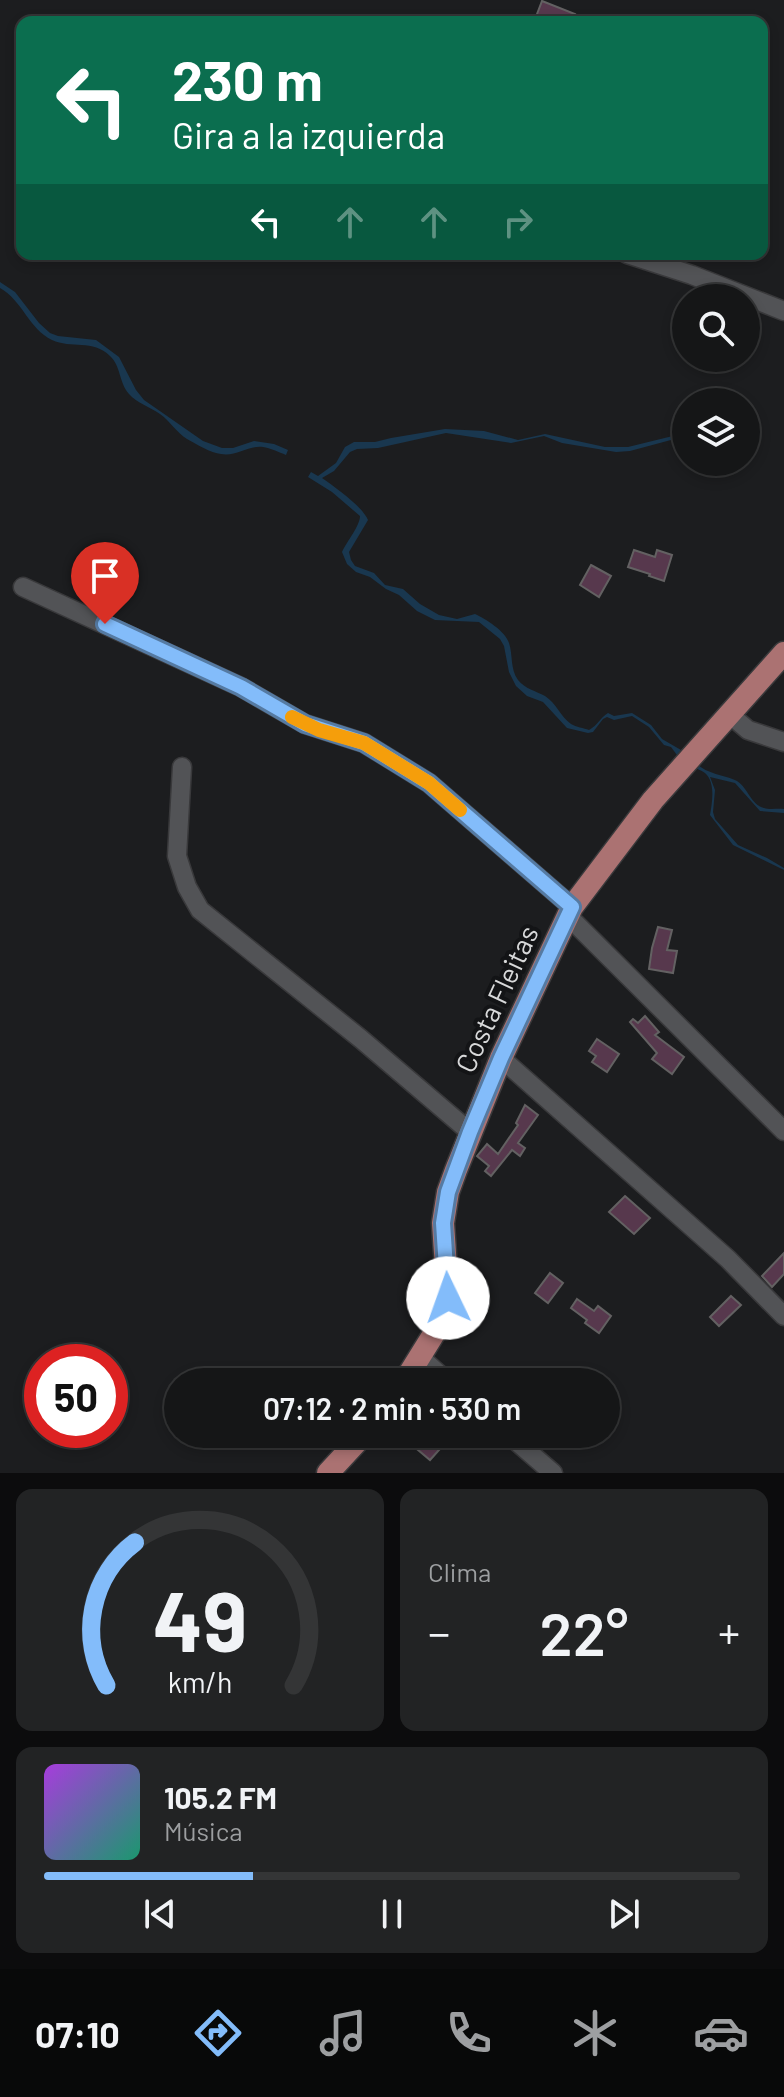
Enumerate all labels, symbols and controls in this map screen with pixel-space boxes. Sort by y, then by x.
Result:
text: 230 m [172,45,323,112]
icon: left [40,48,144,152]
text: Gira a la izquierda [172,113,445,156]
icon: left [244,200,288,244]
icon: ahead [328,200,372,244]
icon: ahead [412,200,456,244]
icon: right [496,200,540,244]
map controls [672,284,760,476]
button: search [672,284,760,372]
button: layers [672,388,760,476]
pin [71,542,139,624]
icon: arrive [83,554,127,598]
street label: Costa Fleitas [447,920,545,1077]
position arrow [406,1256,490,1340]
speed limit sign: 50 [24,1344,128,1448]
text: 07:12 · 2 min · 530 m [263,1390,521,1426]
text: Clima [428,1556,491,1587]
text: 49 [153,1569,247,1669]
text: 22° [540,1596,628,1668]
text: − [428,1605,450,1658]
text: + [718,1605,740,1658]
text: km/h [168,1664,232,1699]
text: 105.2 FM [164,1779,277,1815]
text: Música [164,1815,243,1846]
icon: previous [138,1892,182,1936]
icon: pause [370,1892,414,1936]
icon: next [602,1892,646,1936]
icon: directions [190,2005,246,2061]
icon: music [315,2005,371,2061]
icon: phone [441,2005,497,2061]
icon: climate [567,2005,623,2061]
icon: car [693,2005,749,2061]
text: 07:10 [35,2012,120,2055]

